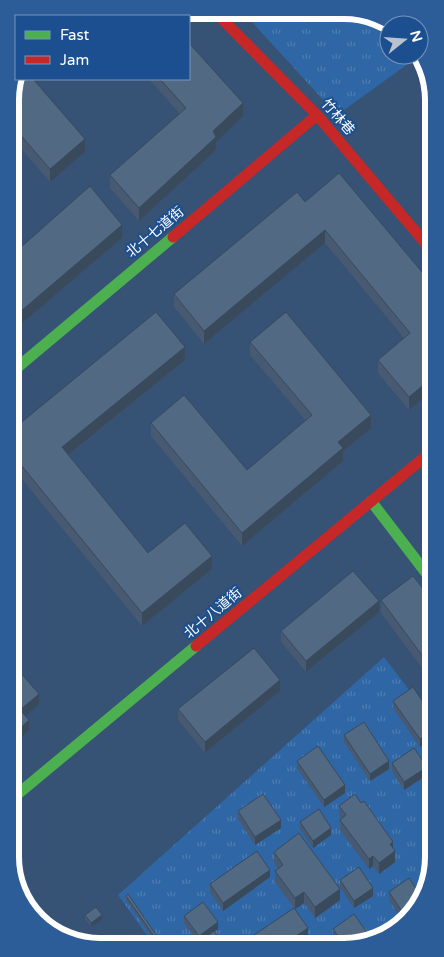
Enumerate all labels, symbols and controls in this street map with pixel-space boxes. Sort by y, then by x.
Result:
legend [15,15,190,80]
north arrow [379,15,429,65]
text: Fast [60,26,90,44]
text: N [406,28,426,44]
text: Jam [60,51,89,69]
street label: 竹林巷 [318,96,358,138]
street label: 北十七道街 [123,203,187,261]
street label: 北十八道街 [181,584,245,642]

